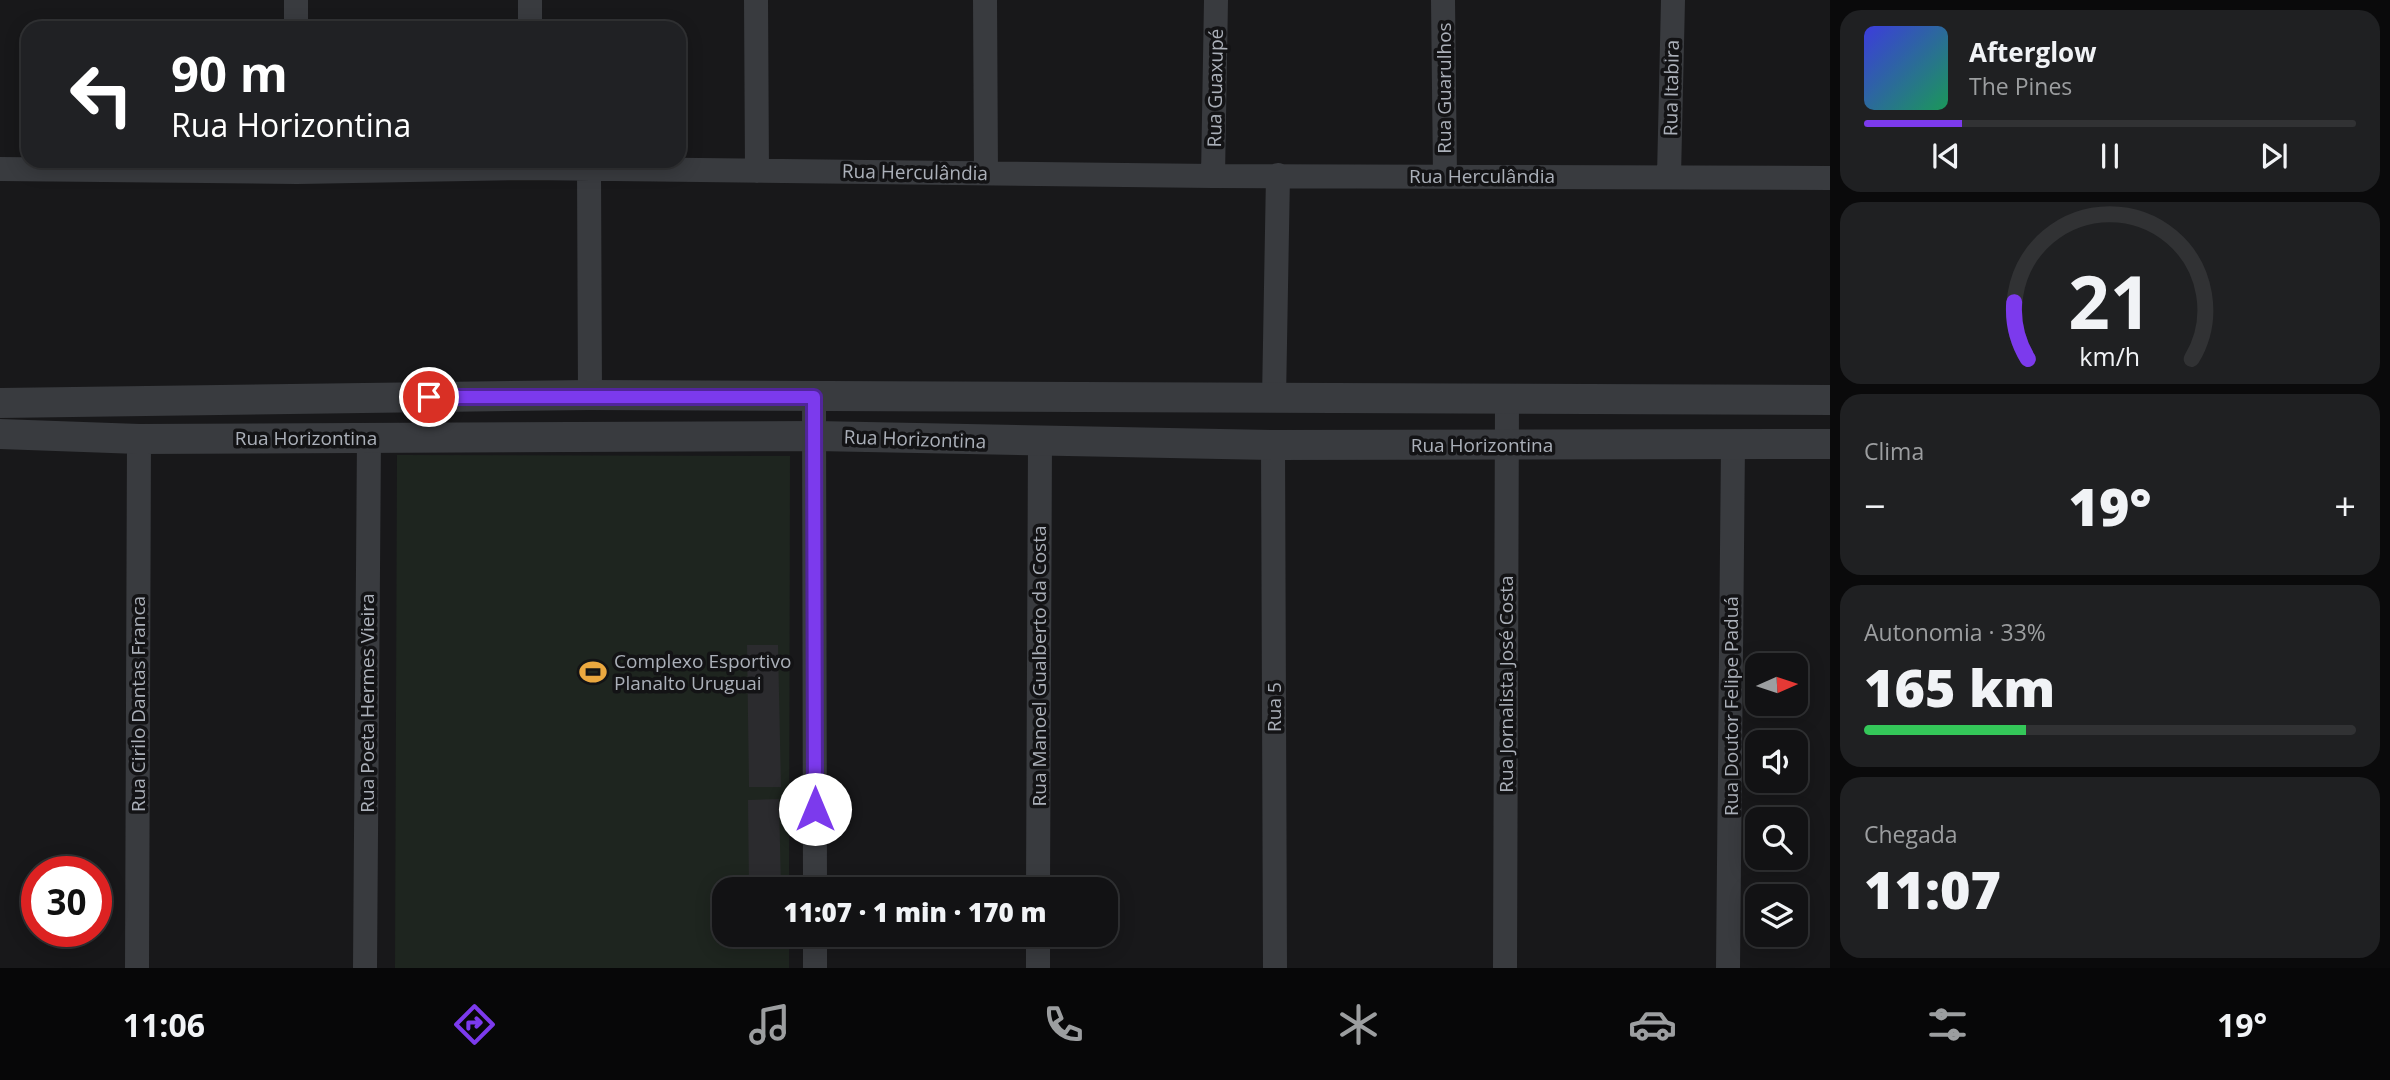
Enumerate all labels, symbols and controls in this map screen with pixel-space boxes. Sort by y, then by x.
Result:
street label: Rua Guarulhos [1431,22,1457,154]
street label: Rua Guaxupé [1201,28,1229,148]
text: Afterglow [1969,34,2096,70]
text: 90 m [171,40,288,106]
street label: Rua Itabira [1657,40,1685,136]
icon: left [56,49,147,140]
text: The Pines [1969,70,2072,102]
text: Rua Horizontina [171,103,411,146]
icon: previous [1927,137,1965,175]
icon: pause [2091,137,2129,175]
icon: next [2255,137,2293,175]
street label: Rua Herculândia [842,158,988,186]
street label: Rua Herculândia [1409,163,1555,189]
text: 21 [2068,251,2152,350]
text: km/h [2080,338,2140,372]
pin [399,367,459,427]
icon: arrive [410,378,448,416]
street label: Rua Horizontina [843,424,987,454]
street label: Rua Horizontina [235,425,377,451]
street label: Rua Horizontina [1411,432,1553,458]
text: Clima [1864,435,1924,467]
text: 19° [2069,470,2151,541]
text: − [1864,479,1886,531]
text: + [2334,479,2356,531]
street label: Rua Manoel Gualberto da Costa [1026,526,1052,806]
street label: Rua Jornalista José Costa [1493,575,1519,793]
street label: Rua Poeta Hermes Vieira [354,593,380,813]
street label: Rua Cirilo Dantas Franca [125,596,151,812]
street label: Rua Doutor Felipe Paduá [1718,596,1744,816]
text: Autonomia · 33% [1864,616,2046,648]
place label: Complexo Esportivo Planalto Uruguai [614,648,791,696]
text: 165 km [1864,651,2055,722]
north arrow [1745,653,1808,716]
map controls [1745,653,1808,947]
sports icon: Complexo Esportivo Planalto Uruguai [578,657,608,687]
street label: Rua 5 [1261,682,1287,732]
button: sound [1745,730,1808,793]
position arrow [778,772,852,846]
button: search [1745,807,1808,870]
text: Chegada [1864,818,1958,850]
text: 11:07 [1864,853,2001,924]
speed limit sign: 30 [21,856,112,947]
button: layers [1745,884,1808,947]
text: 11:07 · 1 min · 170 m [784,894,1046,930]
icon: directions [450,1000,499,1049]
icon: music [745,1000,794,1049]
icon: phone [1039,1000,1088,1049]
icon: climate [1334,1000,1383,1049]
icon: car [1628,1000,1677,1049]
icon: filters [1923,1000,1972,1049]
text: 11:06 [123,1003,205,1046]
text: 19° [2217,1003,2267,1046]

